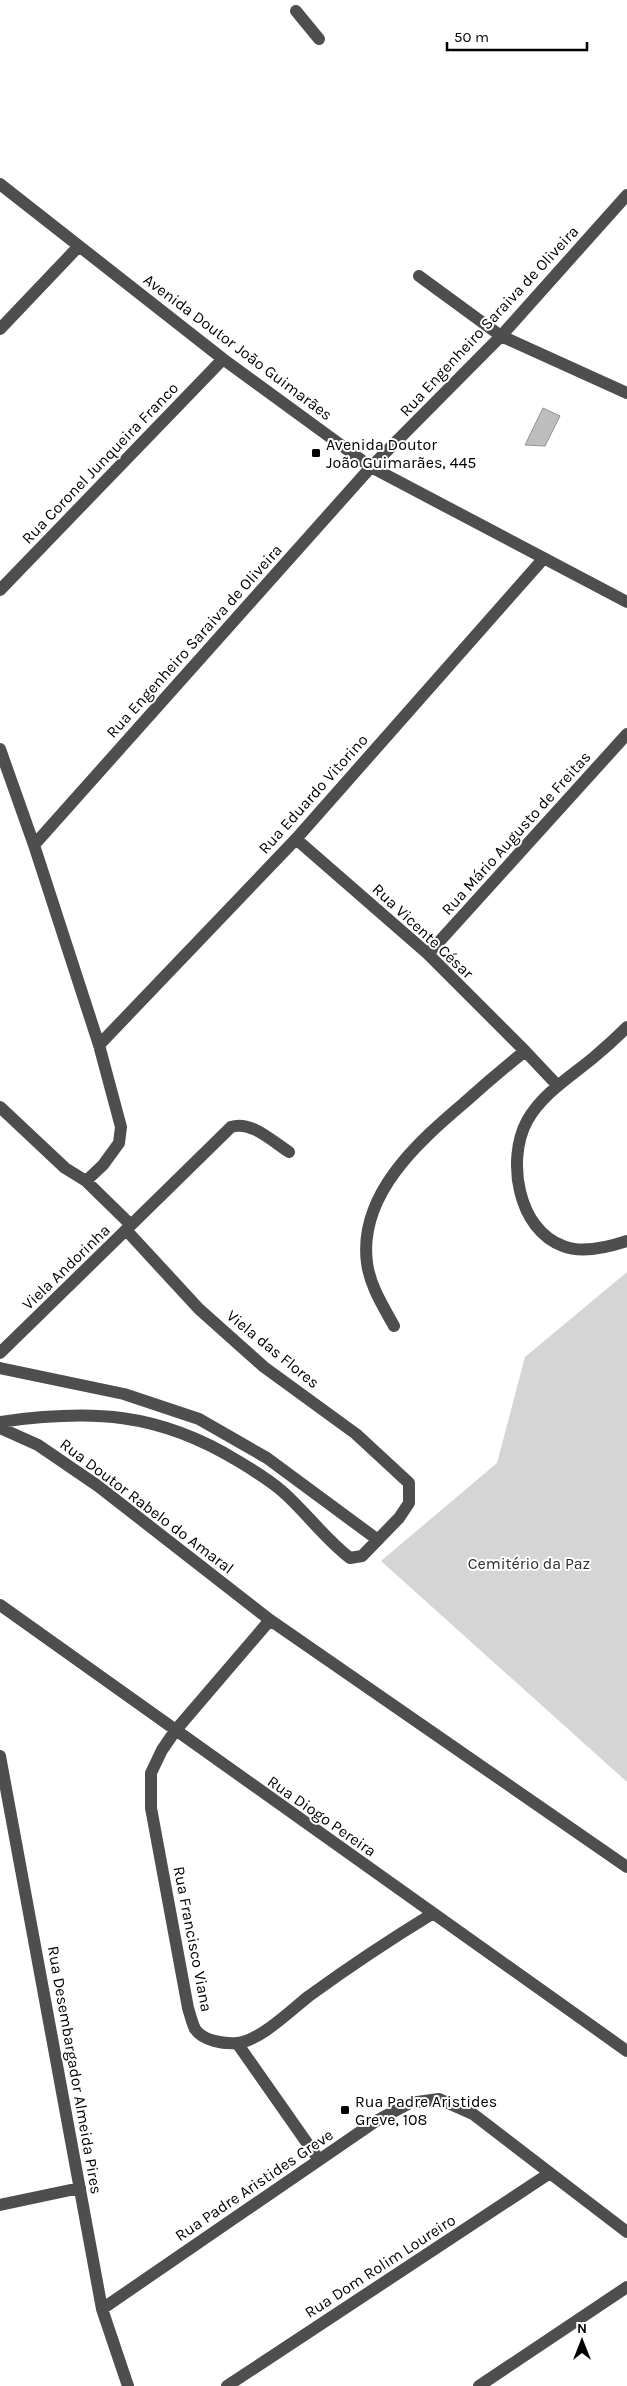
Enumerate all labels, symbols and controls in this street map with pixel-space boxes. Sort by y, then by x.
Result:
scale bar [447,20,587,52]
text: 50 m [454,28,489,46]
street label: Rua Engenheiro Saraiva de Oliveira [396,222,582,420]
street label: Avenida Doutor João Guimarães [140,270,336,424]
street label: Rua Coronel Junqueira Franco [18,378,182,548]
place label: Avenida Doutor João Guimarães, 445 [326,435,476,472]
marker: Avenida Doutor João Guimarães, 445 [310,447,322,459]
street label: Rua Engenheiro Saraiva de Oliveira [102,540,286,742]
street label: Rua Eduardo Vitorino [254,730,372,858]
street label: Rua Mário Augusto de Freitas [437,747,595,919]
street label: Rua Vicente César [369,879,478,983]
street label: Viela Andorinha [18,1220,114,1314]
street label: Viela das Flores [223,1306,323,1392]
street label: Rua Doutor Rabelo do Amaral [56,1434,238,1578]
park label: Cemitério da Paz [468,1554,590,1573]
street label: Rua Diogo Pereira [264,1771,380,1861]
street label: Rua Francisco Viana [170,1865,216,2013]
street label: Rua Desembargador Almeida Pires [44,1944,106,2196]
place label: Rua Padre Aristides Greve, 108 [355,2092,497,2129]
marker: Rua Padre Aristides Greve, 108 [339,2104,351,2116]
street label: Rua Padre Aristides Greve [171,2125,337,2245]
street label: Rua Dom Rolim Loureiro [301,2210,459,2322]
north arrow [557,2316,607,2366]
text: N [577,2320,587,2337]

